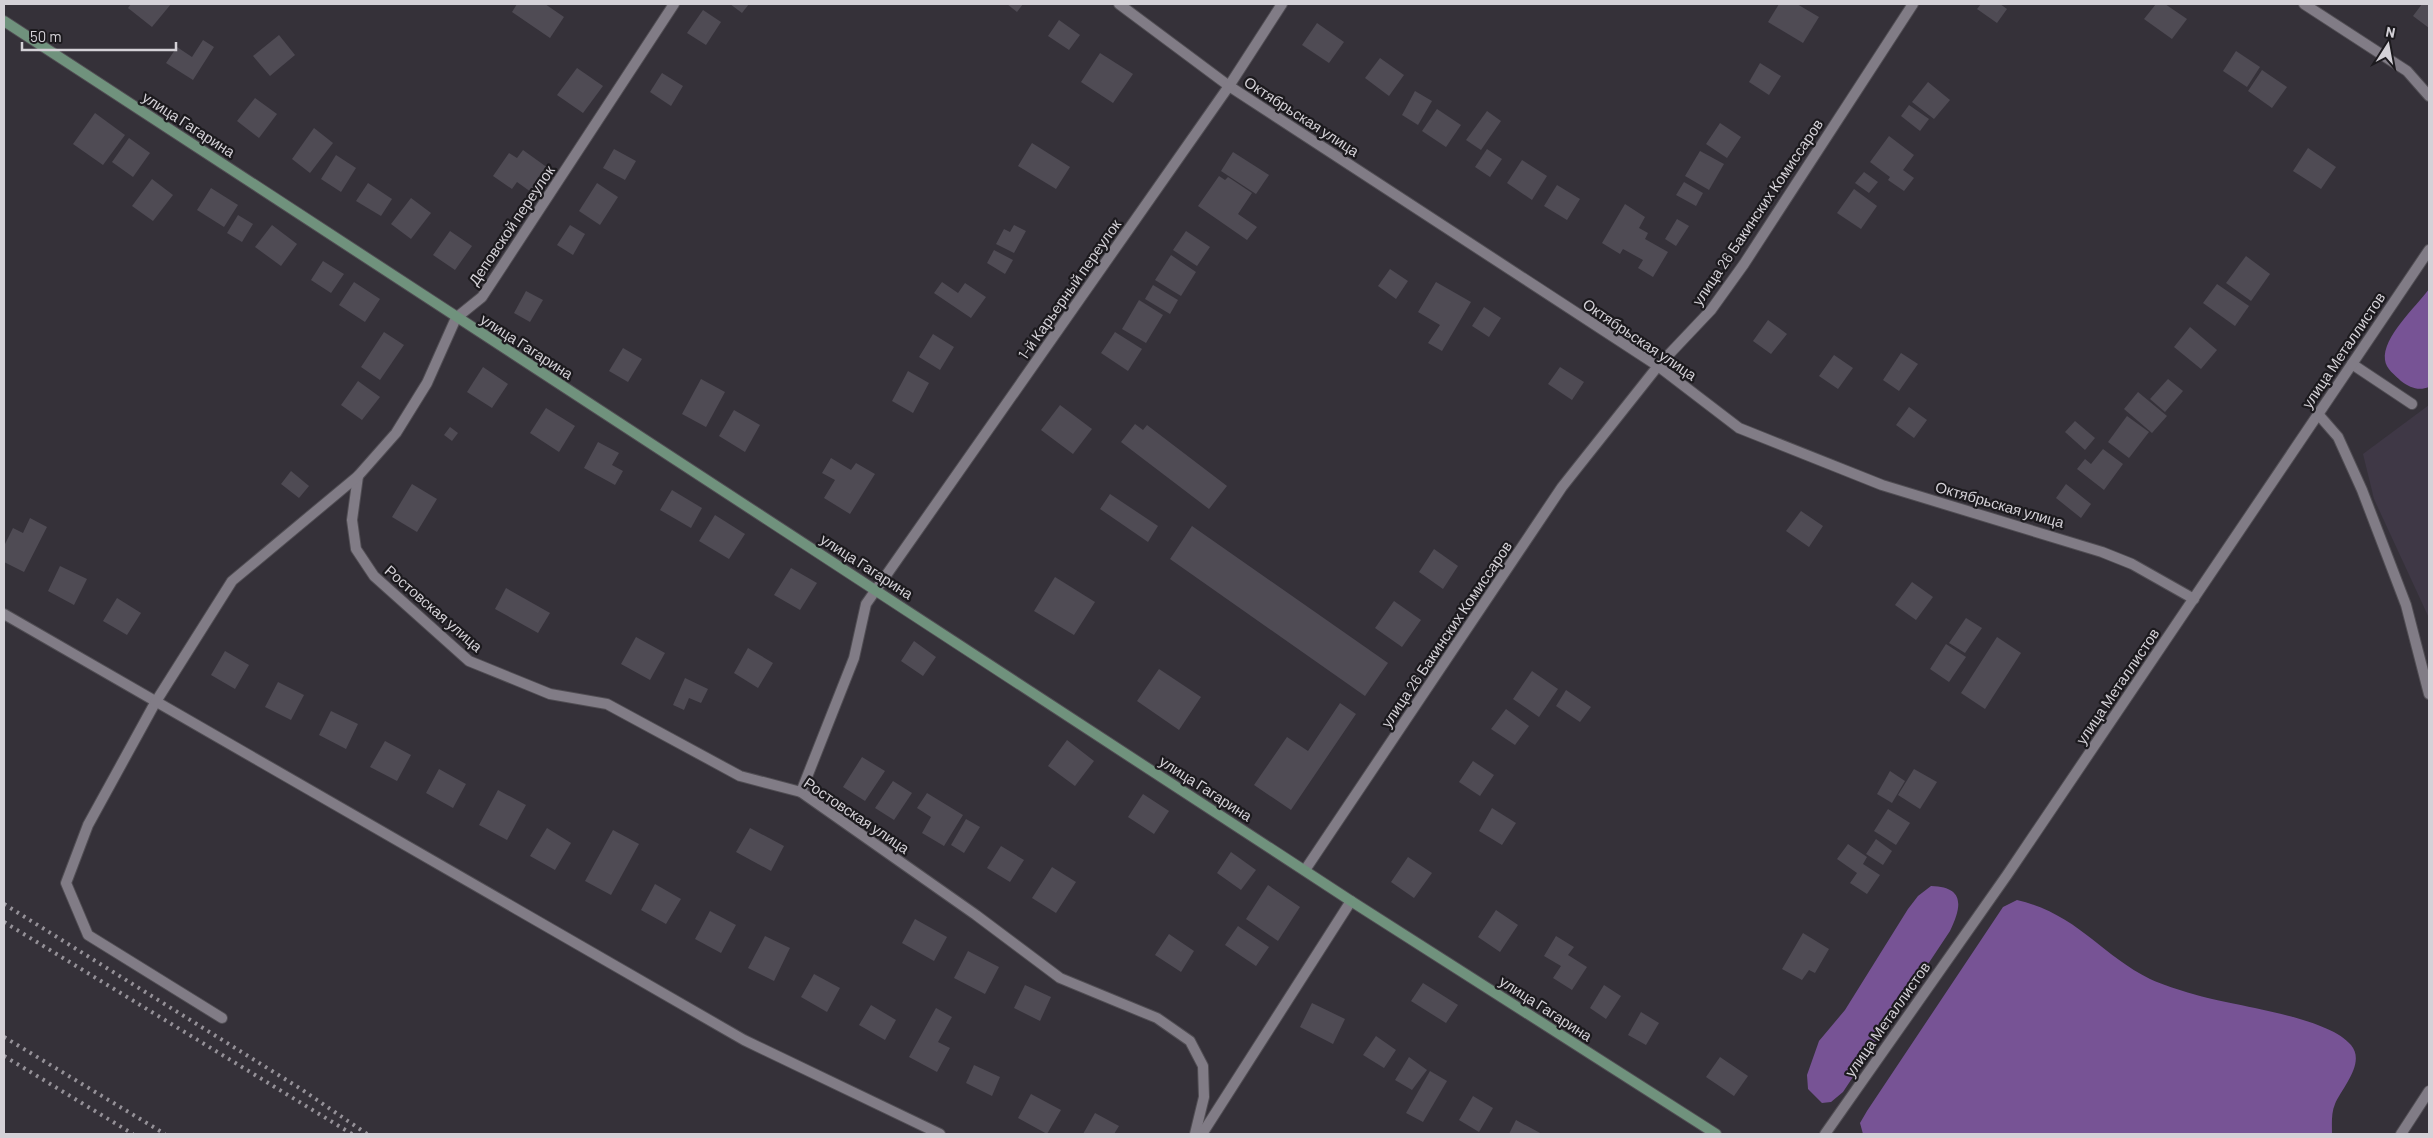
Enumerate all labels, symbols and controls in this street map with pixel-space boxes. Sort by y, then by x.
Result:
scale bar [22,20,176,52]
north arrow [2363,20,2413,70]
text: N [2384,23,2397,41]
text: 50 m [30,27,62,45]
street label: Октябрьская улица [1241,72,1363,160]
street label: улица Гагарина [139,87,239,161]
street label: улица 26 Бакинских Комиссаров [1688,115,1826,309]
street label: Деповской переулок [464,161,558,288]
street label: 1-й Карьерный переулок [1014,215,1124,363]
street label: улица Металлистов [2297,288,2389,411]
street label: Октябрьская улица [1580,294,1701,384]
street label: улица Гагарина [477,309,577,383]
street label: Октябрьская улица [1933,477,2067,531]
street label: улица Гагарина [817,529,917,603]
street label: улица 26 Бакинских Комиссаров [1377,537,1515,731]
street label: Ростовская улица [382,561,487,656]
street label: улица Металлистов [2071,624,2163,747]
street label: улица Гагарина [1156,751,1256,825]
street label: Ростовская улица [801,773,914,857]
street label: улица Металлистов [1841,958,1933,1080]
street label: улица Гагарина [1496,971,1596,1045]

